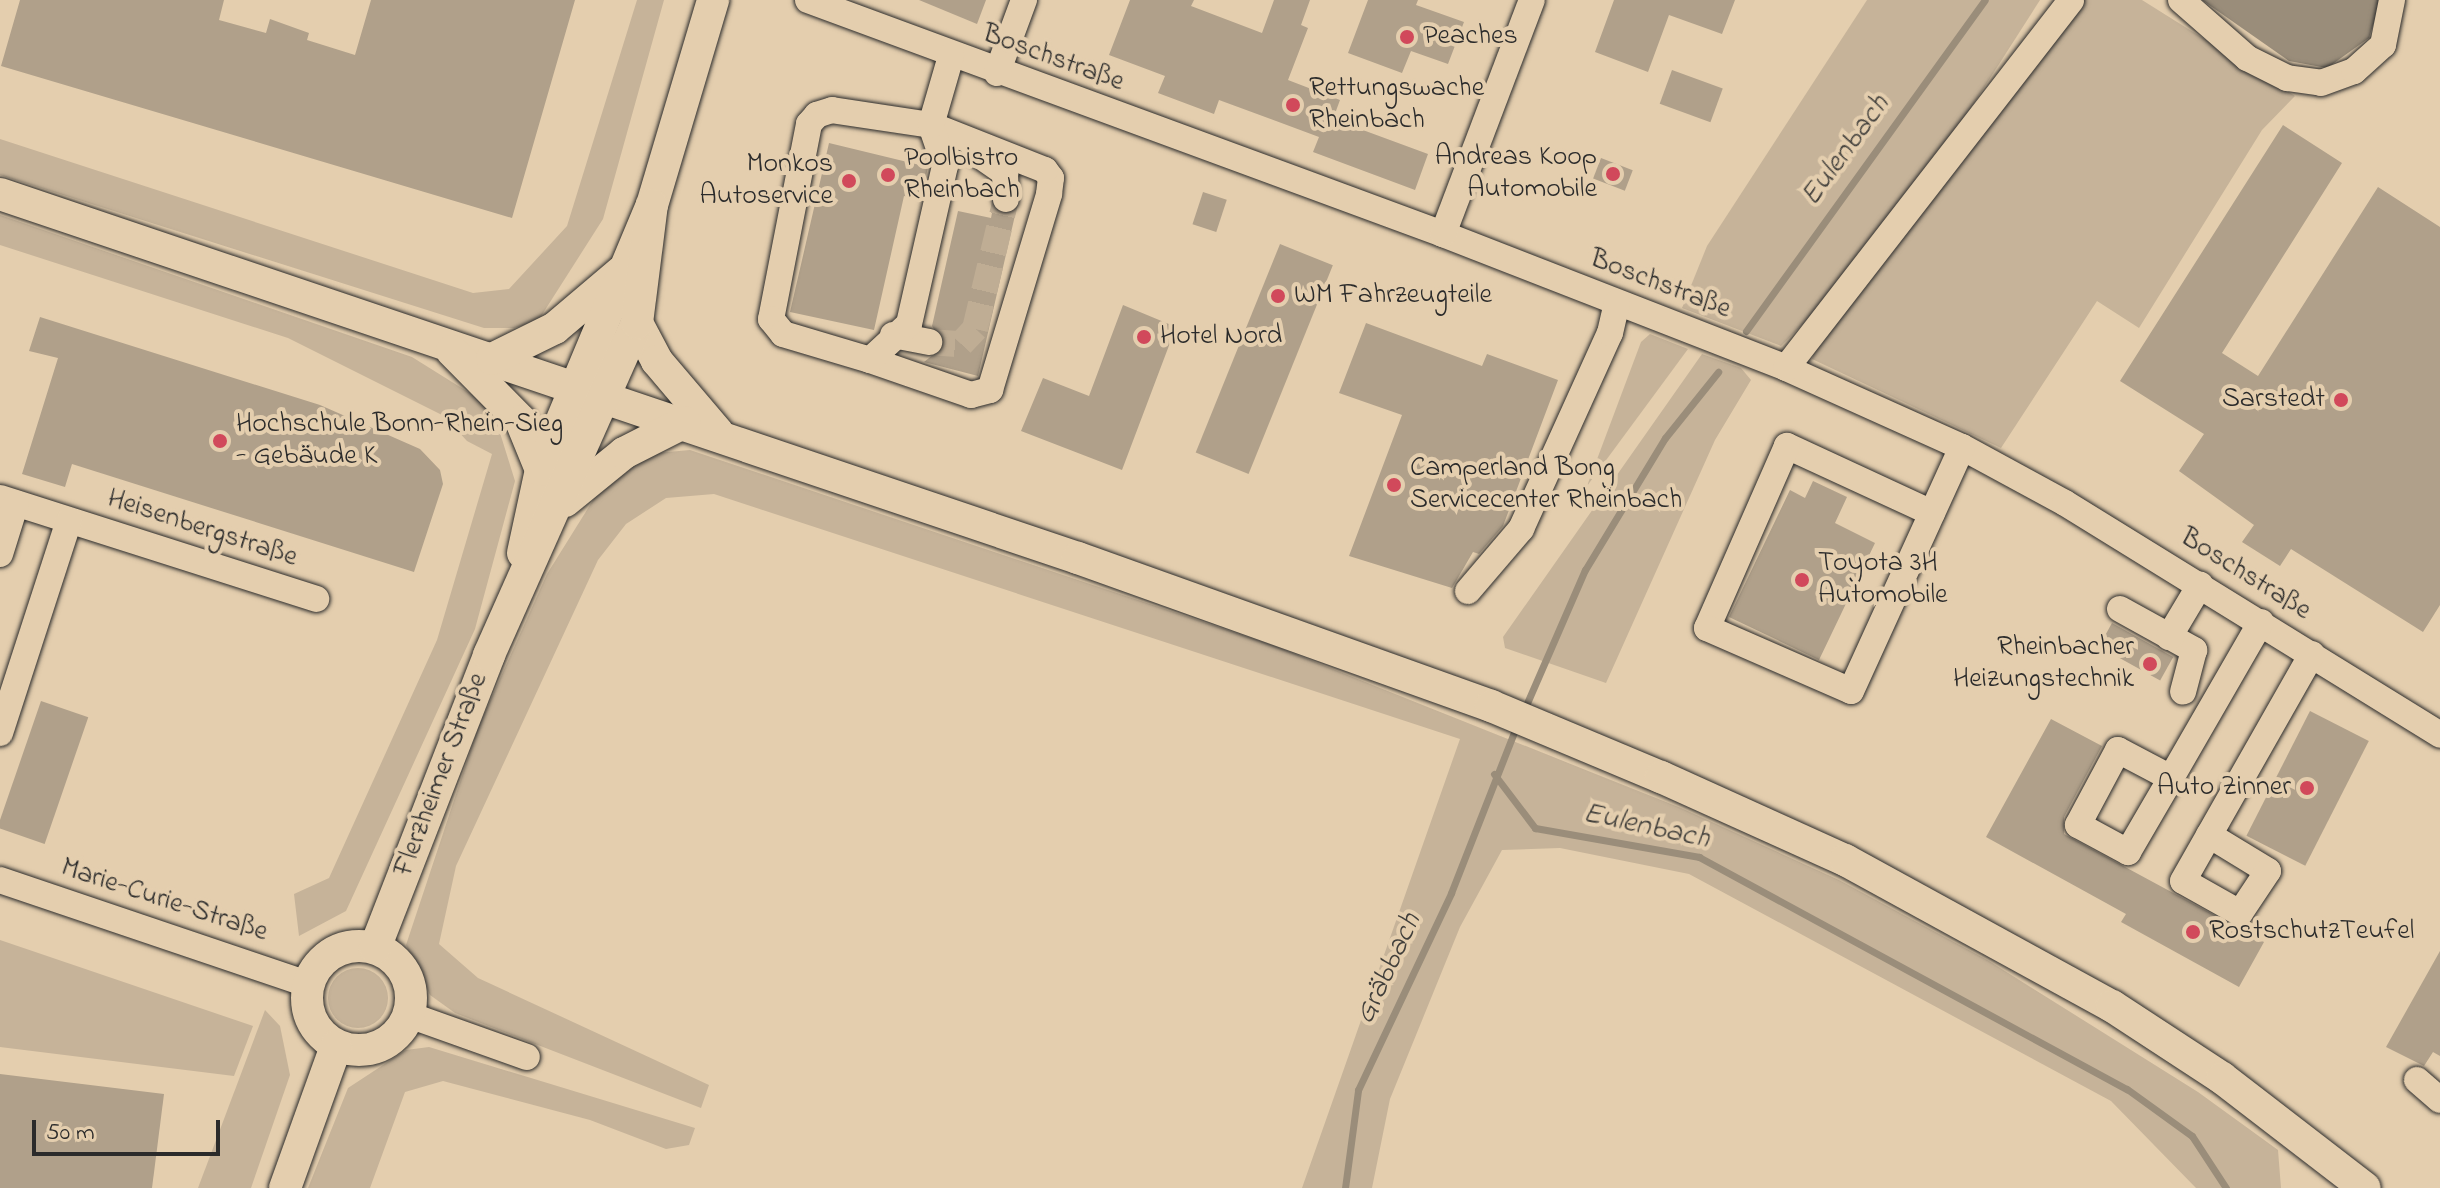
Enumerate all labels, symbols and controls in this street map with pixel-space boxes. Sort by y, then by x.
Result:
street label: Boschstraße [978,18,1128,100]
place label: Peaches [1423,20,1518,54]
marker: Peaches [1398,28,1416,46]
place label: Rettungswache Rheinbach [1309,72,1484,138]
water label: Eulenbach [1794,89,1898,213]
marker: Rettungswache Rheinbach [1284,96,1302,114]
place label: Andreas Koop Automobile [1435,141,1597,207]
place label: Poolbistro Rheinbach [904,142,1020,208]
place label: Monkos Autoservice [700,148,833,214]
marker: Andreas Koop Automobile [1604,165,1622,183]
marker: Poolbistro Rheinbach [879,166,897,184]
marker: Monkos Autoservice [840,172,858,190]
street label: Boschstraße [1585,243,1735,327]
place label: WM Fahrzeugteile [1294,279,1492,313]
marker: WM Fahrzeugteile [1269,287,1287,305]
place label: Hotel Nord [1160,320,1282,354]
marker: Hotel Nord [1135,328,1153,346]
place label: Sarstedt [2222,383,2325,417]
marker: Sarstedt [2332,391,2350,409]
place label: Hochschule Bonn-Rhein-Sieg - Gebäude K [236,408,563,474]
marker: Hochschule Bonn-Rhein-Sieg - Gebäude K [211,432,229,450]
place label: Camperland Bong Servicecenter Rheinbach [1410,452,1682,518]
marker: Camperland Bong Servicecenter Rheinbach [1385,476,1403,494]
street label: Heisenbergstraße [103,482,301,576]
street label: Boschstraße [2173,522,2317,628]
place label: Toyota 3H Automobile [1818,547,1948,613]
marker: Toyota 3H Automobile [1793,571,1811,589]
place label: Rheinbacher Heizungstechnik [1953,631,2134,697]
marker: Rheinbacher Heizungstechnik [2141,655,2159,673]
street label: Flerzheimer Straße [388,669,496,881]
place label: Auto Zinner [2157,771,2291,805]
marker: Auto Zinner [2298,779,2316,797]
water label: Eulenbach [1580,796,1712,858]
street label: Marie-Curie-Straße [56,852,272,950]
water label: Gräbbach [1348,908,1430,1030]
place label: RostschutzTeufel [2209,915,2415,949]
marker: RostschutzTeufel [2184,923,2202,941]
scale bar [36,1104,224,1154]
text: 50 m [46,1116,95,1151]

